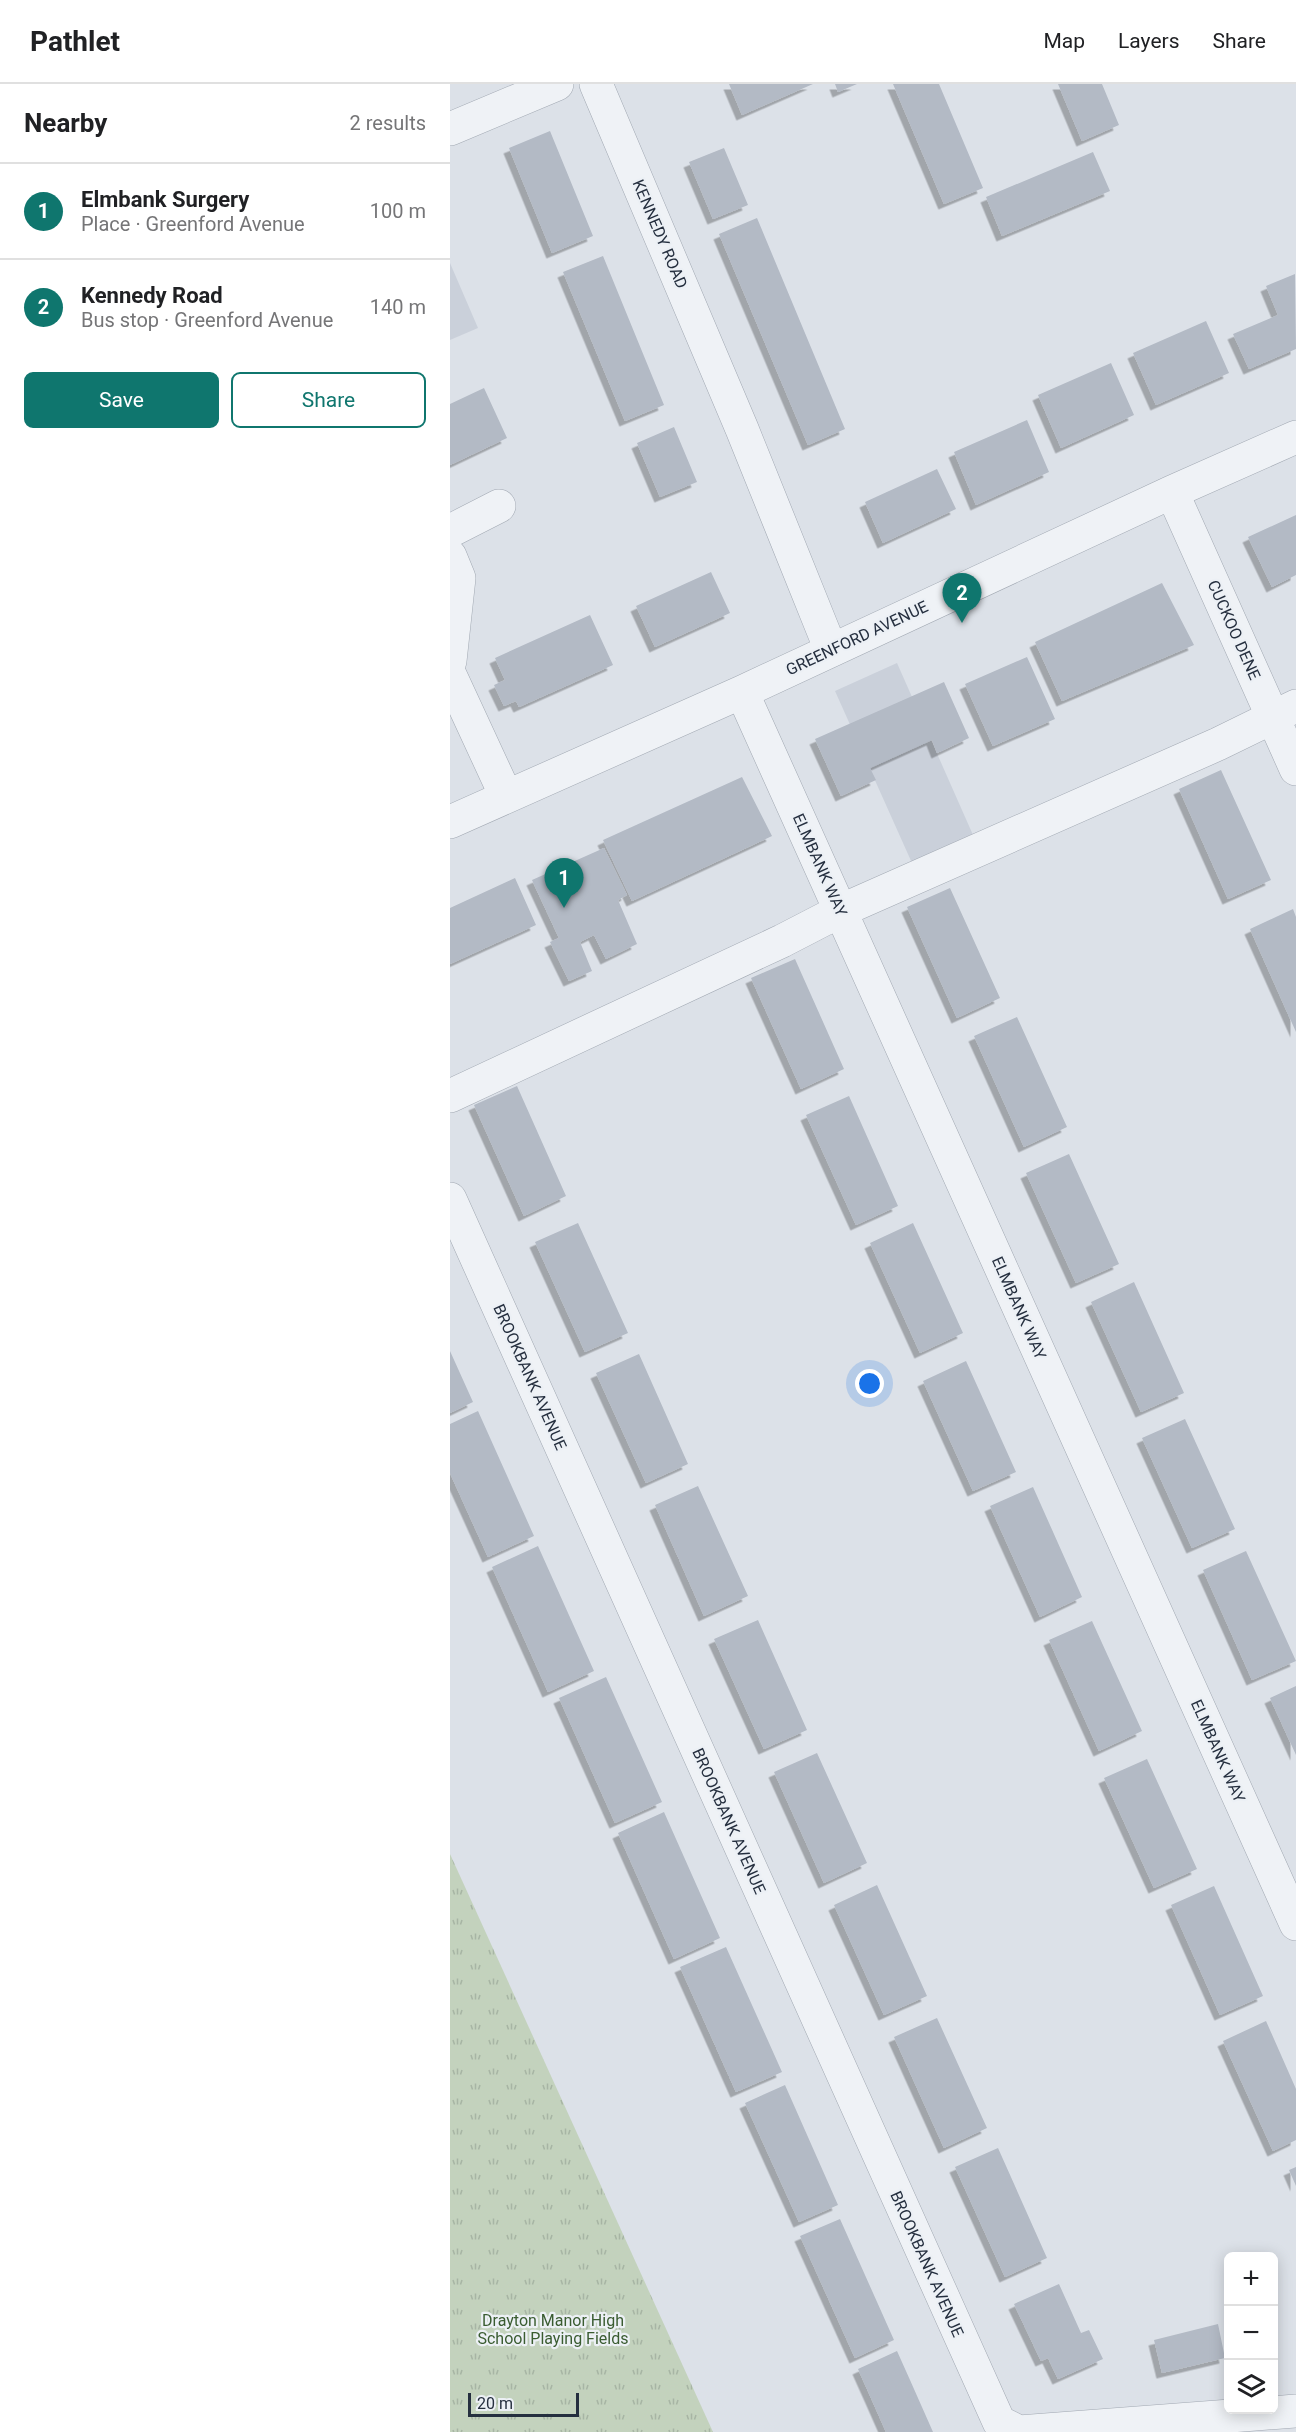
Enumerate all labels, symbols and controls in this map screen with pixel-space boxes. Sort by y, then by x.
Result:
text: Pathlet [30,25,120,58]
text: Map [1043,29,1085,53]
text: Layers [1118,29,1179,53]
text: Share [1212,29,1266,53]
text: Nearby [24,108,107,138]
text: 2 results [350,111,426,135]
street label: KENNEDY ROAD [629,177,691,291]
text: Elmbank Surgery [81,187,249,212]
text: 1 [38,199,49,223]
text: 100 m [370,199,426,223]
text: Place · Greenford Avenue [81,212,305,236]
text: Kennedy Road [81,283,223,308]
text: 2 [38,295,49,319]
text: 140 m [370,295,426,319]
text: Bus stop · Greenford Avenue [81,308,333,332]
button: Save [24,372,219,428]
button: Share [231,372,426,428]
pin: 2 [942,574,982,623]
street label: CUCKOO DENE [1204,577,1264,683]
street label: GREENFORD AVENUE [783,597,931,679]
street label: ELMBANK WAY [789,811,851,920]
pin: 1 [544,858,584,908]
street label: ELMBANK WAY [988,1254,1050,1363]
street label: BROOKBANK AVENUE [489,1301,571,1453]
your location [855,1369,884,1398]
street label: ELMBANK WAY [1187,1697,1249,1806]
street label: BROOKBANK AVENUE [688,1745,770,1897]
street label: BROOKBANK AVENUE [886,2188,968,2340]
map controls [1224,2252,1278,2414]
button: + [1224,2252,1278,2306]
button: − [1224,2306,1278,2360]
park label: Drayton Manor High School Playing Fields [477,2311,629,2348]
button: layers [1224,2360,1278,2414]
scale bar [468,2390,579,2418]
text: 20 m [477,2394,513,2413]

